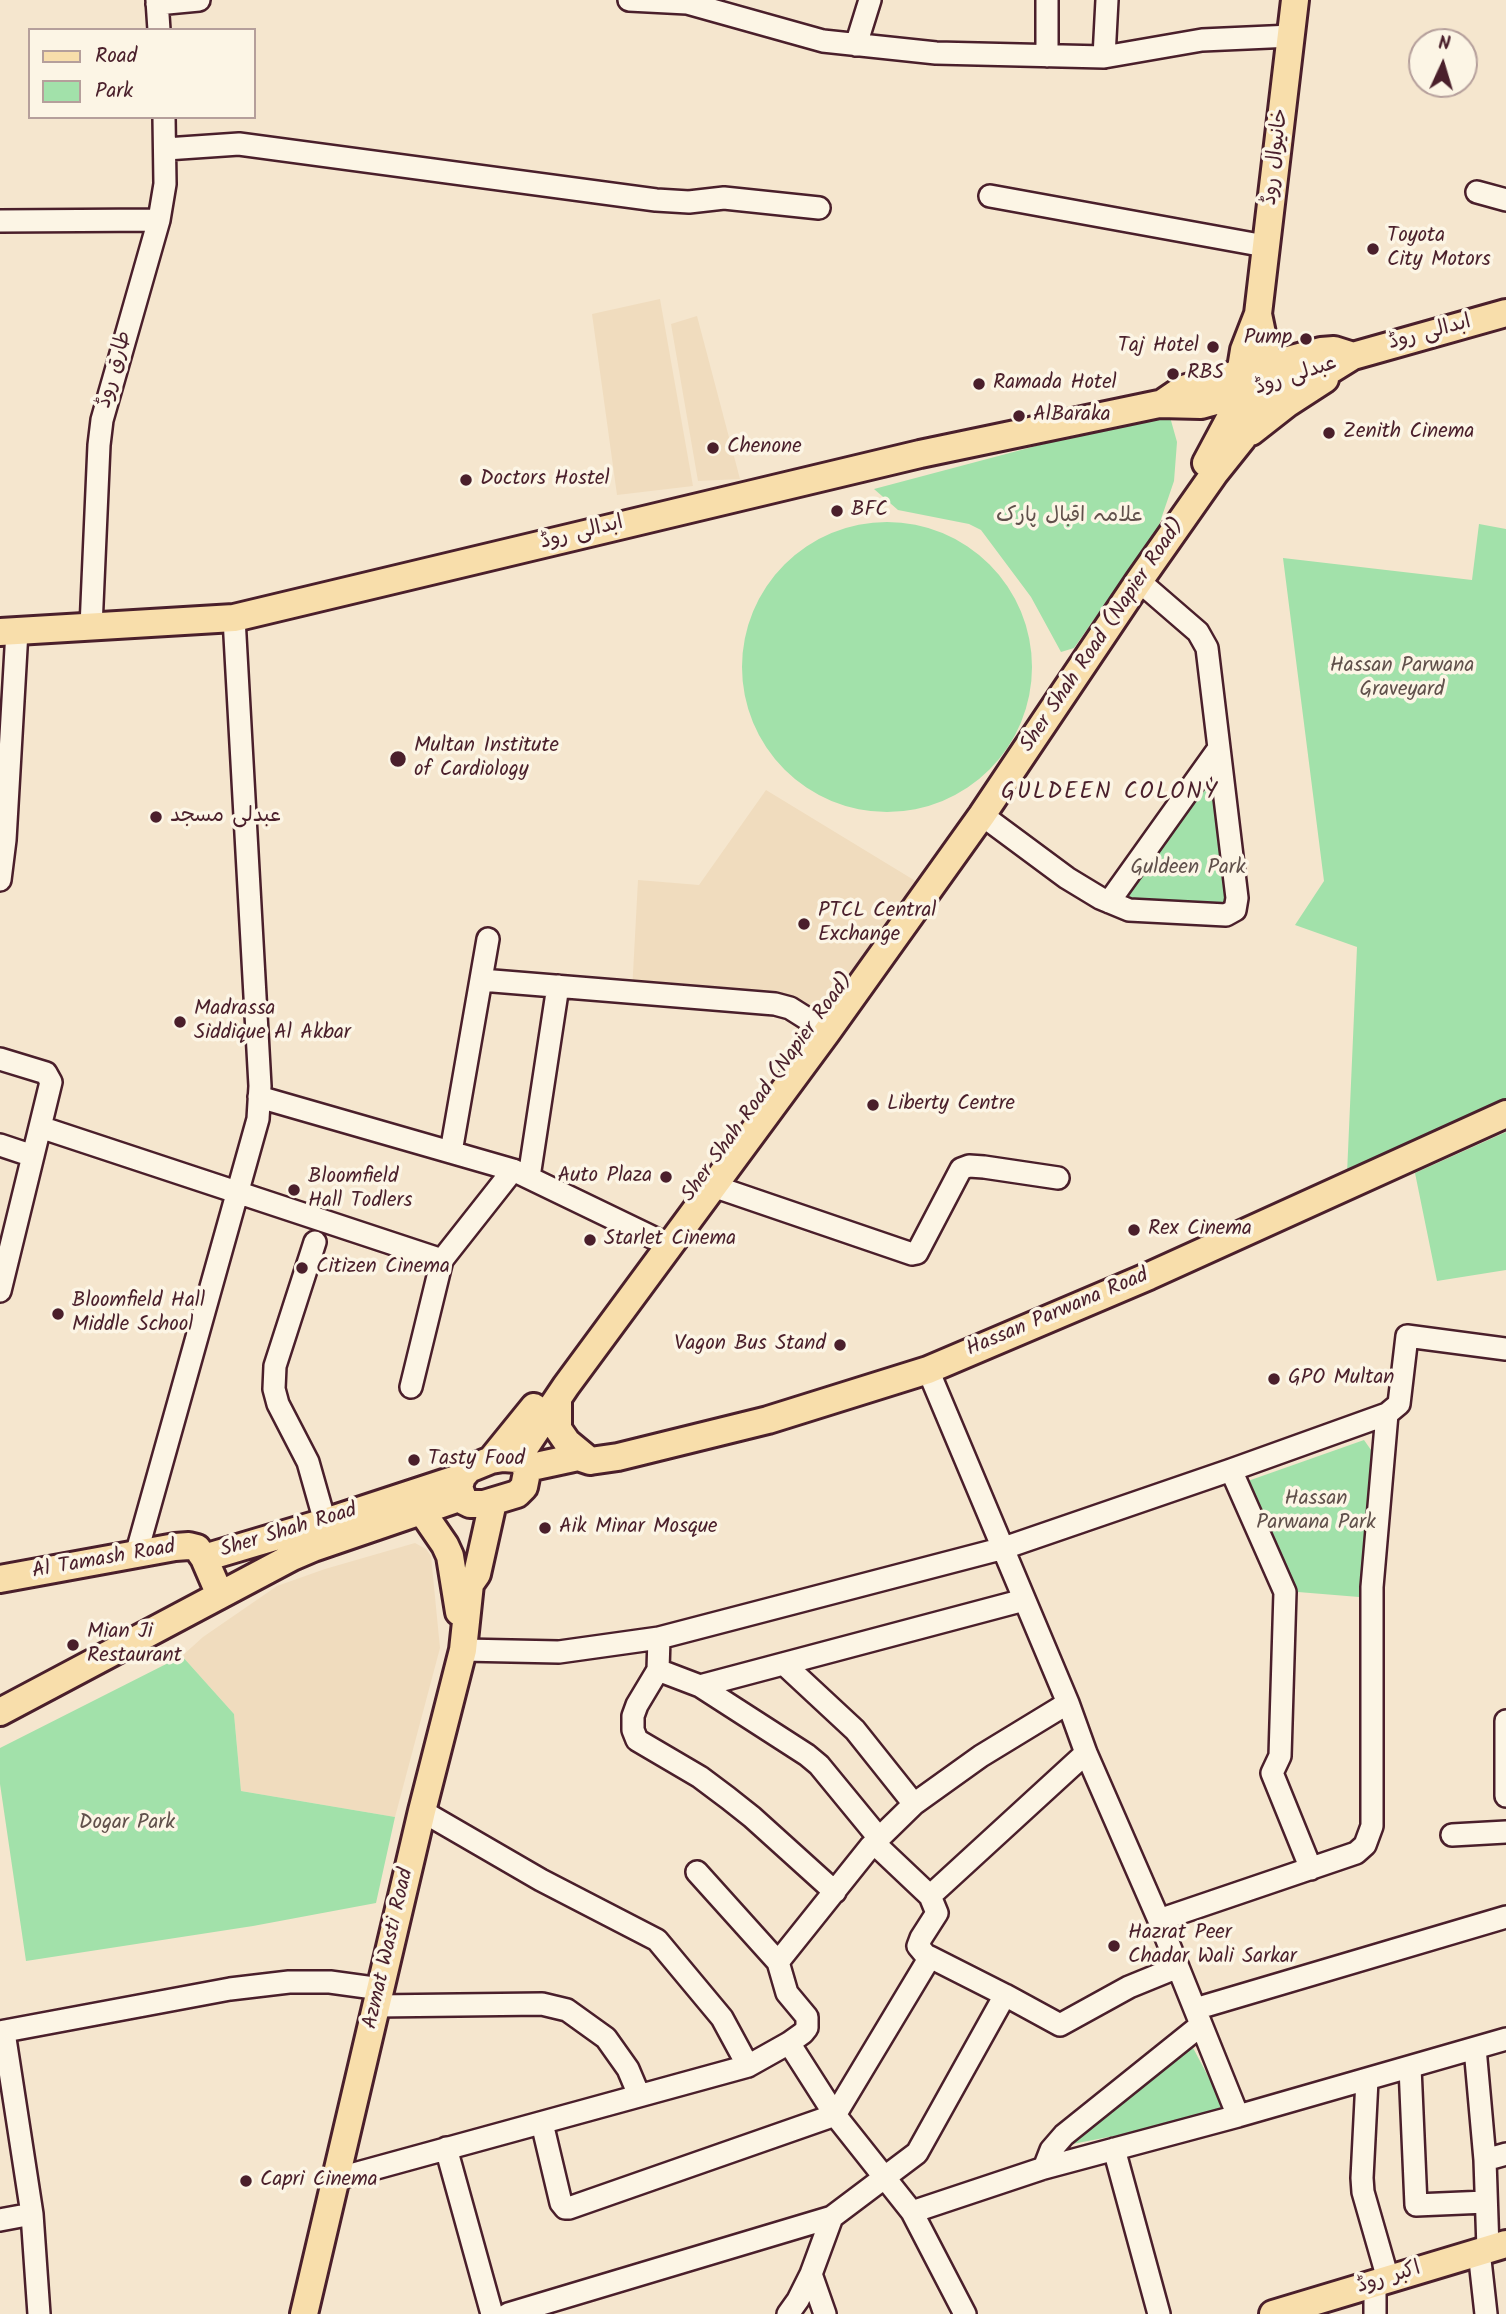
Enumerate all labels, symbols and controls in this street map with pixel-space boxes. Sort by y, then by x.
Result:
legend [28,28,256,119]
north arrow [1408,28,1478,98]
text: N [1437,29,1451,59]
text: Road [95,40,137,73]
text: Park [95,75,133,108]
street label: خانیوال روڈ [1259,107,1295,207]
place label: Toyota City Motors [1387,224,1491,274]
marker: Toyota City Motors [1365,241,1381,257]
street label: ابدالی روڈ [1386,311,1474,357]
place label: Pump [1244,326,1292,352]
street label: طارق روڈ [93,328,139,412]
marker: Pump [1298,331,1314,347]
place label: Taj Hotel [1118,334,1199,360]
marker: Taj Hotel [1205,339,1221,355]
street label: عبدلی روڈ [1252,352,1340,402]
place label: RBS [1187,361,1224,387]
marker: RBS [1165,366,1181,382]
place label: Ramada Hotel [993,371,1117,397]
marker: Ramada Hotel [971,376,987,392]
place label: AlBaraka [1033,403,1111,429]
marker: AlBaraka [1011,408,1027,424]
place label: Zenith Cinema [1343,420,1474,446]
marker: Zenith Cinema [1321,425,1337,441]
place label: Chenone [727,435,802,461]
marker: Chenone [705,440,721,456]
place label: Doctors Hostel [480,467,610,493]
marker: Doctors Hostel [458,472,474,488]
place label: BFC [851,498,888,524]
marker: BFC [829,503,845,519]
park label: علامہ اقبال پارک [996,504,1144,530]
street label: ابدالی روڈ [538,512,626,556]
street label: Sher Shah Road (Napier Road) [1016,514,1192,758]
park label: Hassan Parwana Graveyard [1330,654,1474,704]
place label: Multan Institute of Cardiology [414,734,559,784]
marker: Multan Institute of Cardiology [388,749,408,769]
district label: GULDEEN COLONY [1003,780,1217,808]
place label: عبدلی مسجد [170,804,281,830]
marker: عبدلی مسجد [148,809,164,825]
park label: Guldeen Park [1130,856,1246,882]
place label: PTCL Central Exchange [818,899,936,949]
marker: PTCL Central Exchange [796,916,812,932]
street label: Sher Shah Road (Napier Road) [678,969,860,1207]
place label: Madrassa Siddique Al Akbar [194,997,351,1047]
marker: Madrassa Siddique Al Akbar [172,1014,188,1030]
place label: Liberty Centre [887,1092,1015,1118]
marker: Liberty Centre [865,1097,881,1113]
place label: Auto Plaza [558,1164,652,1190]
place label: Bloomfield Hall Todlers [308,1165,412,1215]
marker: Auto Plaza [658,1169,674,1185]
marker: Bloomfield Hall Todlers [286,1182,302,1198]
place label: Rex Cinema [1148,1217,1252,1243]
marker: Rex Cinema [1126,1222,1142,1238]
place label: Starlet Cinema [604,1227,736,1253]
marker: Starlet Cinema [582,1232,598,1248]
place label: Citizen Cinema [316,1255,450,1281]
marker: Citizen Cinema [294,1260,310,1276]
street label: Hassan Parwana Road [963,1264,1153,1364]
place label: Bloomfield Hall Middle School [72,1289,205,1339]
marker: Bloomfield Hall Middle School [50,1306,66,1322]
place label: Vagon Bus Stand [674,1332,826,1358]
marker: Vagon Bus Stand [832,1337,848,1353]
place label: GPO Multan [1288,1366,1395,1392]
marker: GPO Multan [1266,1371,1282,1387]
place label: Tasty Food [428,1447,525,1473]
marker: Tasty Food [406,1452,422,1468]
park label: Hassan Parwana Park [1256,1487,1376,1537]
street label: Sher Shah Road [218,1499,360,1565]
place label: Aik Minar Mosque [559,1515,718,1541]
marker: Aik Minar Mosque [537,1520,553,1536]
street label: Al Tamash Road [31,1536,177,1586]
place label: Mian Ji Restaurant [87,1620,182,1670]
marker: Mian Ji Restaurant [65,1637,81,1653]
park label: Dogar Park [79,1811,175,1837]
street label: Azmat Wasti Road [359,1866,421,2032]
place label: Hazrat Peer Chadar Wali Sarkar [1128,1921,1297,1971]
marker: Hazrat Peer Chadar Wali Sarkar [1106,1938,1122,1954]
place label: Capri Cinema [260,2168,378,2194]
marker: Capri Cinema [238,2173,254,2189]
street label: اکبر روڈ [1354,2257,1424,2301]

